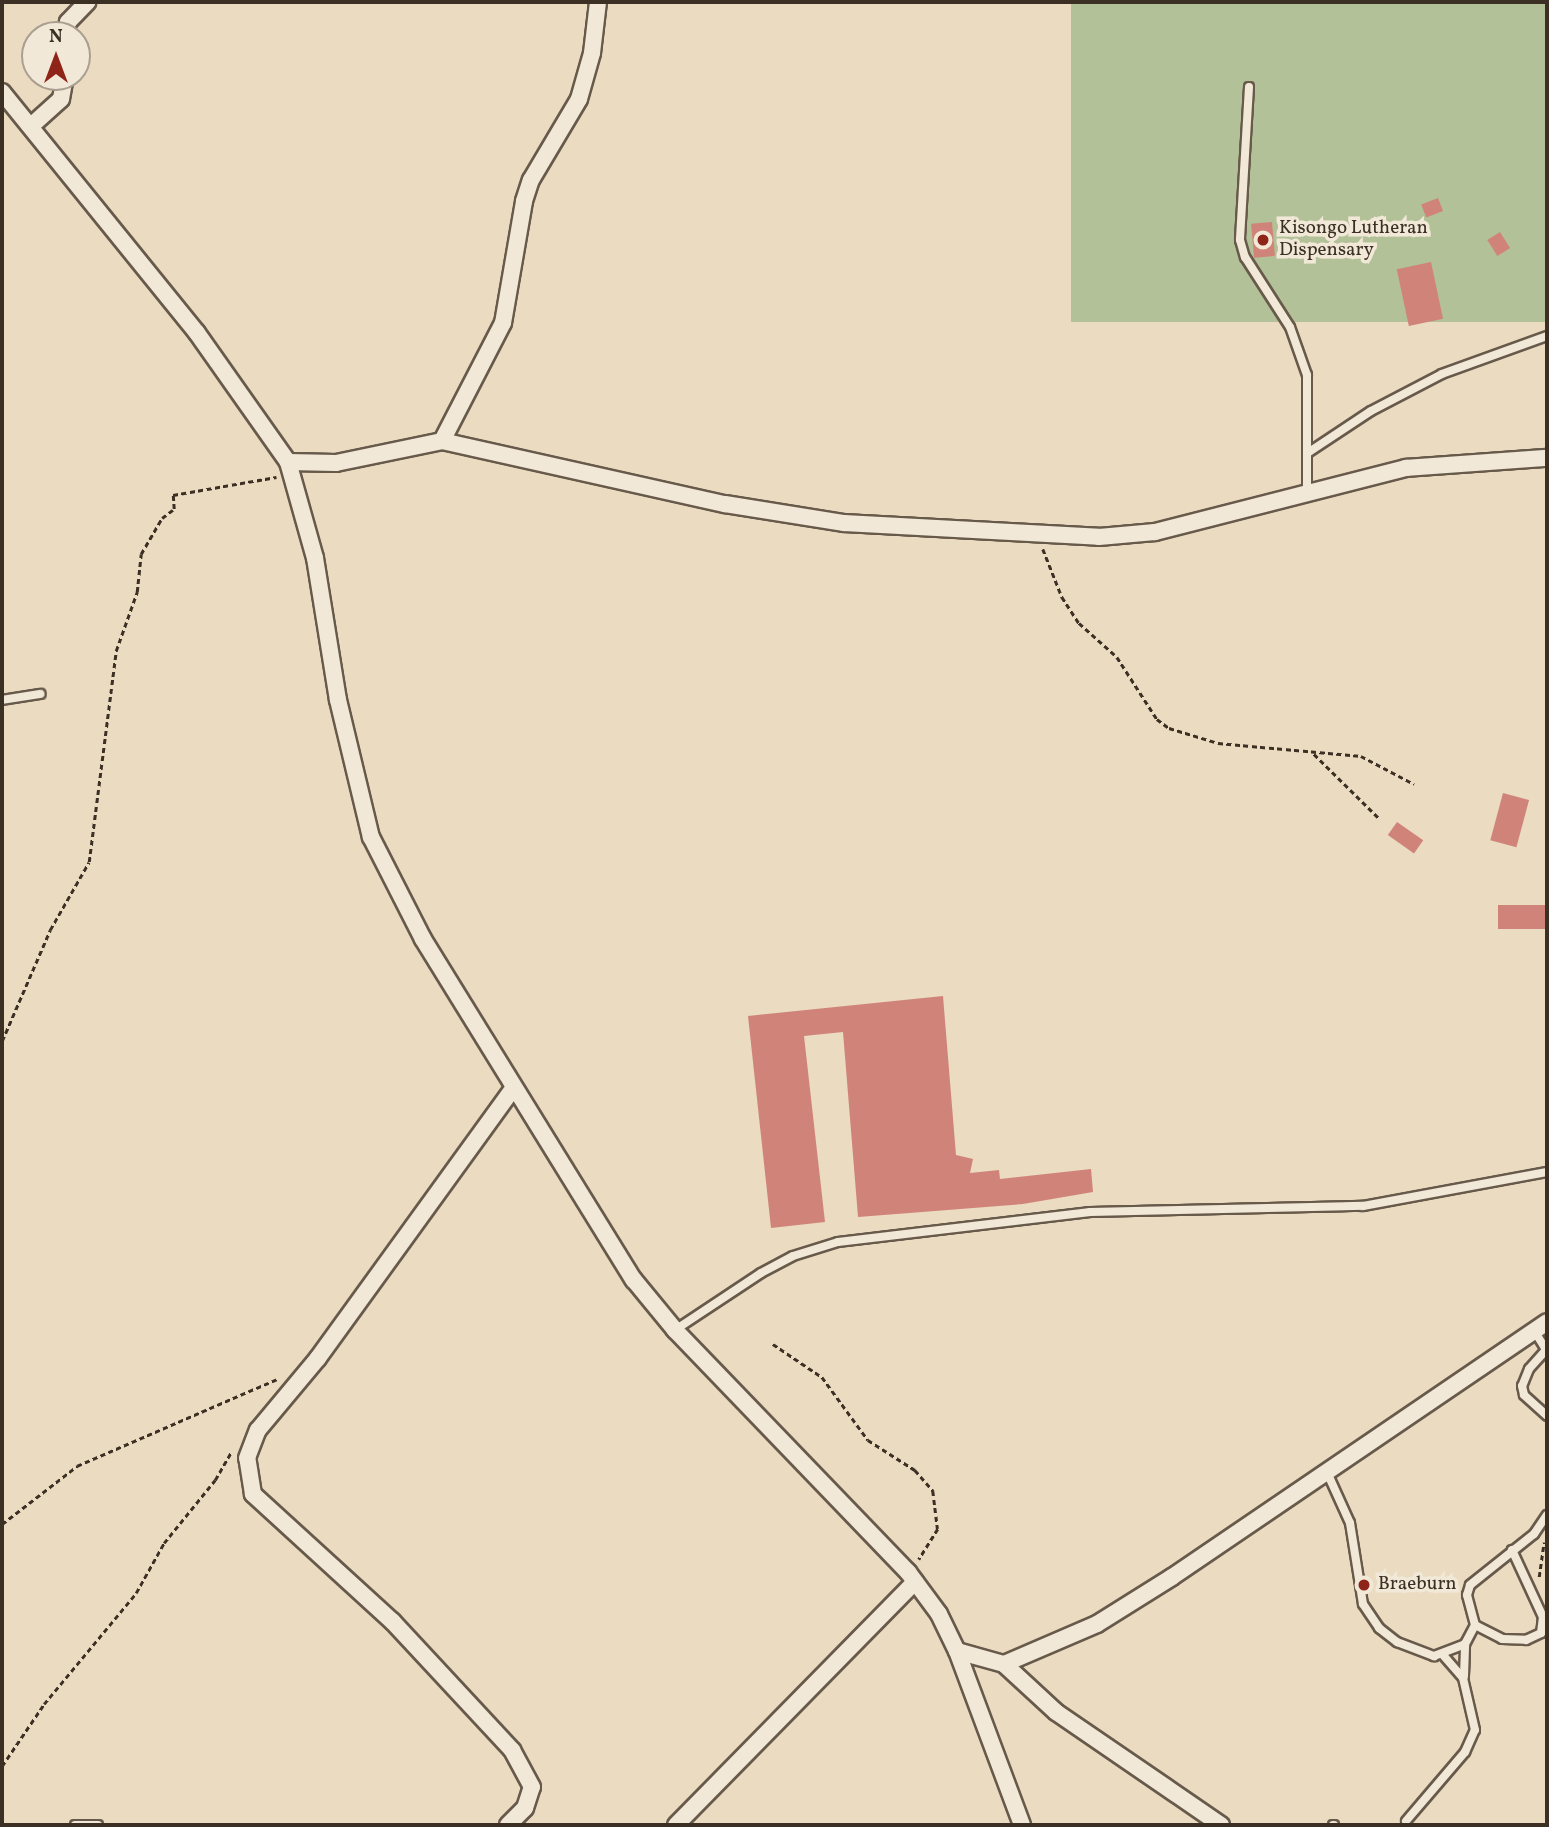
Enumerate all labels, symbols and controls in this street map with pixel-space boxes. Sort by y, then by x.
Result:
north arrow [21,21,91,91]
text: N [49,24,63,50]
place label: Kisongo Lutheran Dispensary [1279,218,1428,262]
marker: Kisongo Lutheran Dispensary [1253,230,1273,250]
place label: Braeburn [1378,1574,1457,1596]
marker: Braeburn [1356,1577,1372,1593]

